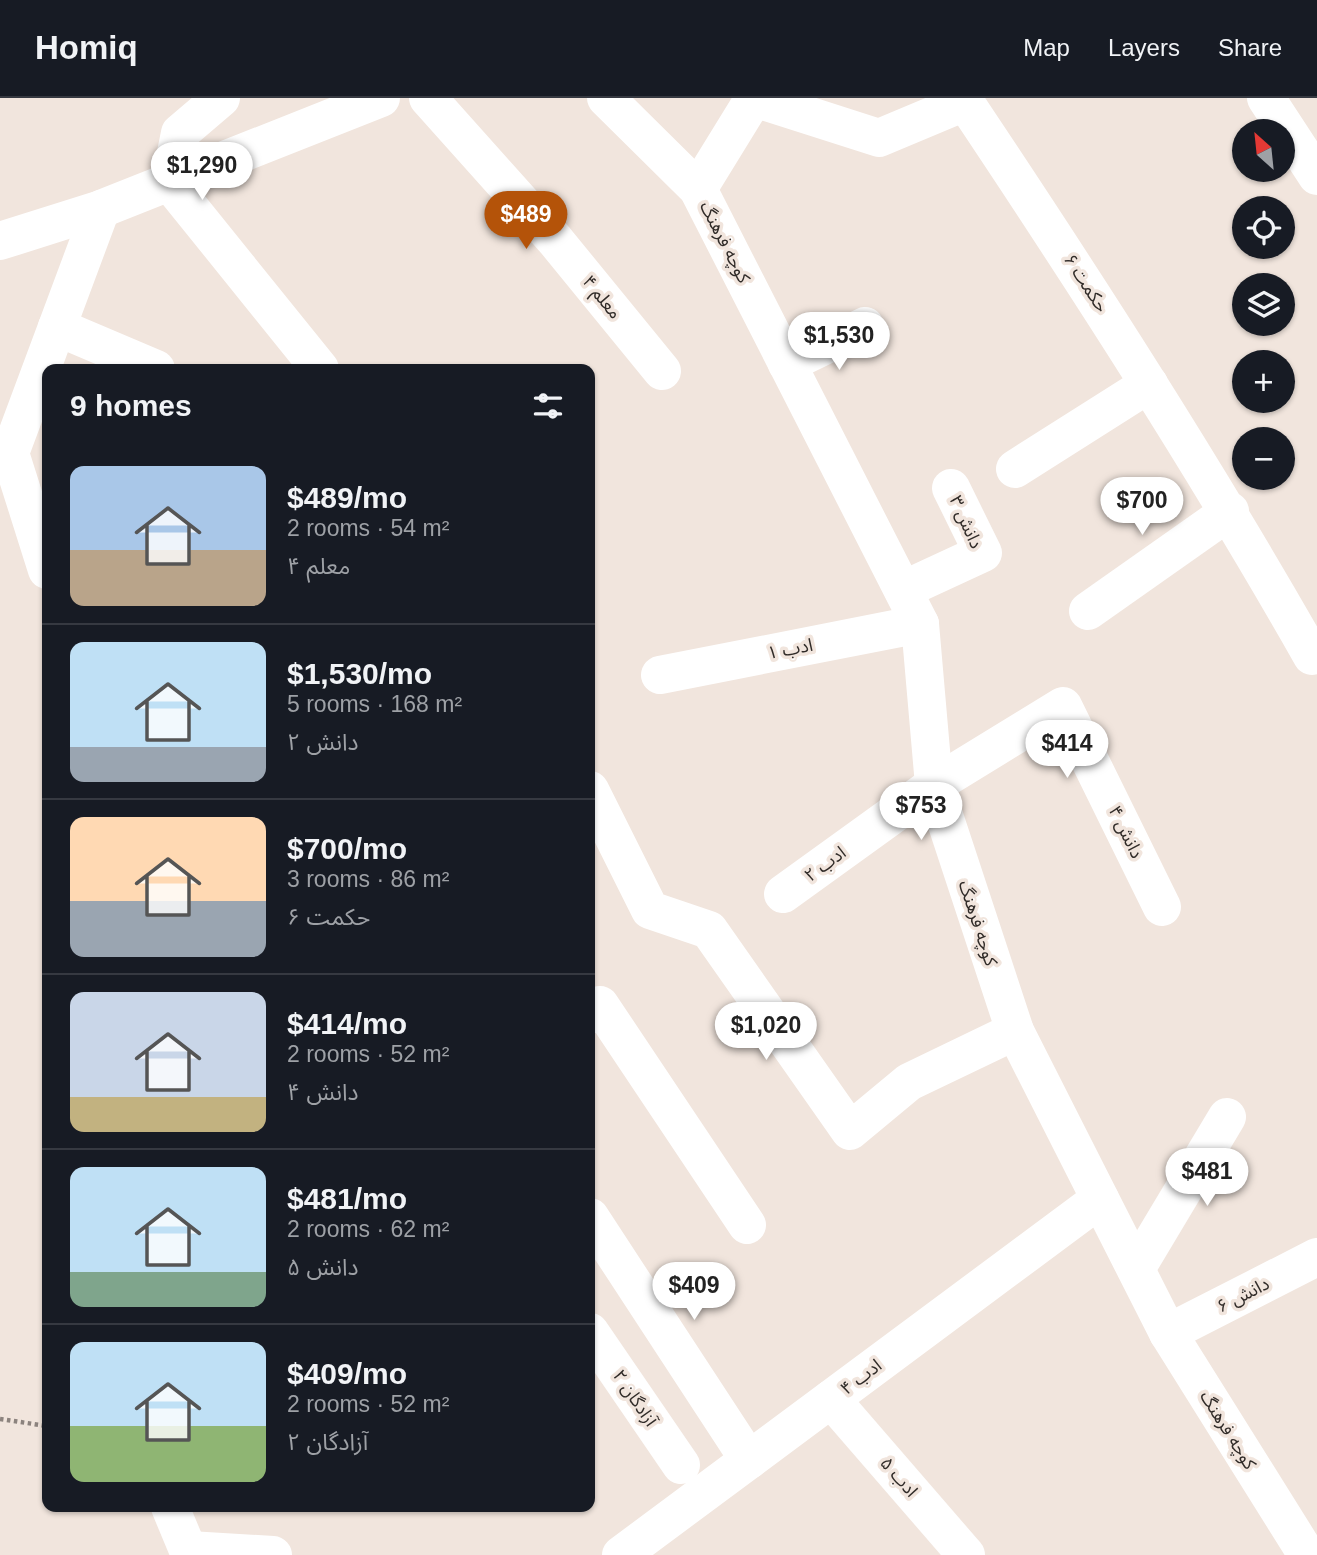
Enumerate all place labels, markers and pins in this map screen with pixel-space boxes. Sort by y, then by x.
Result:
pin: $1,290 [145,142,259,202]
pin: $489 [485,192,567,251]
pin: $1,530 [782,313,896,372]
pin: $700 [1101,478,1183,537]
pin: $414 [1026,720,1108,780]
pin: $753 [880,782,962,842]
pin: $1,020 [709,1002,823,1062]
pin: $481 [1166,1148,1248,1208]
pin: $409 [653,1262,735,1322]

